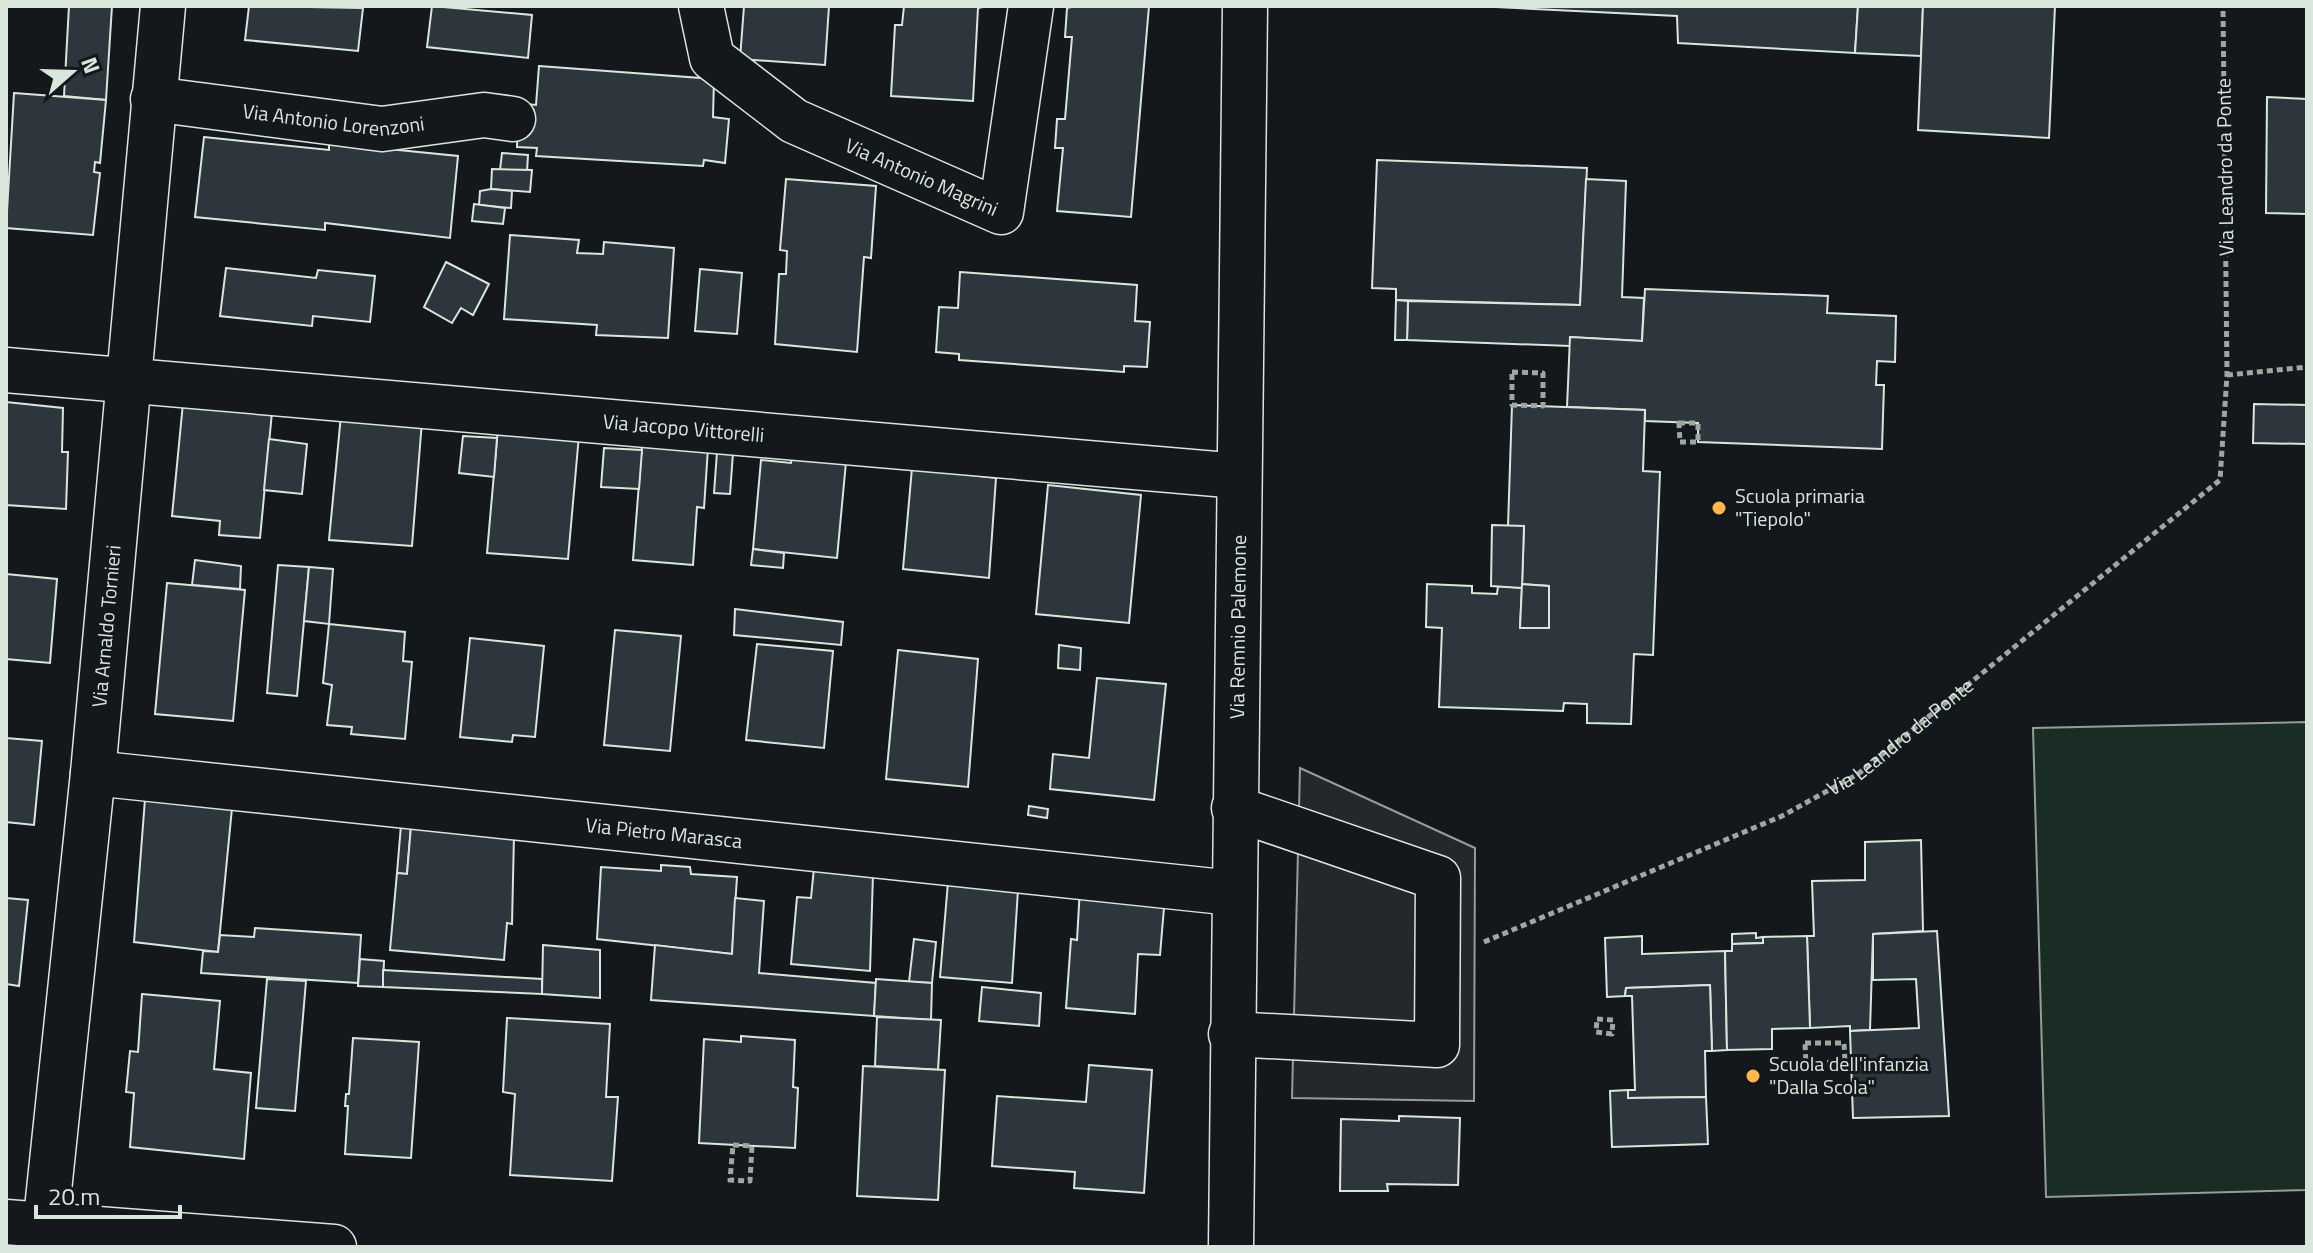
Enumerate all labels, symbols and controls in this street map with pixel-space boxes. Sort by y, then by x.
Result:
north arrow [32,32,112,112]
text: N [72,52,109,78]
street label: Via Leandro da Ponte [2207,78,2242,256]
street label: Via Antonio Lorenzoni [241,95,426,144]
street label: Via Antonio Magrini [840,129,1003,224]
street label: Via Jacopo Vittorelli [601,405,766,450]
place label: Scuola primaria "Tiepolo" [1735,480,1865,534]
marker: Scuola primaria "Tiepolo" [1710,499,1728,517]
street label: Via Remnio Palemone [1221,535,1254,719]
street label: Via Arnaldo Tornieri [83,544,129,709]
street label: Via Leandro da Ponte [1821,670,1980,803]
street label: Via Pietro Marasca [584,809,744,856]
place label: Scuola dell'infanzia "Dalla Scola" [1769,1048,1929,1102]
marker: Scuola dell'infanzia "Dalla Scola" [1744,1067,1762,1085]
scale bar [36,1169,180,1219]
text: 20 m [48,1178,100,1214]

